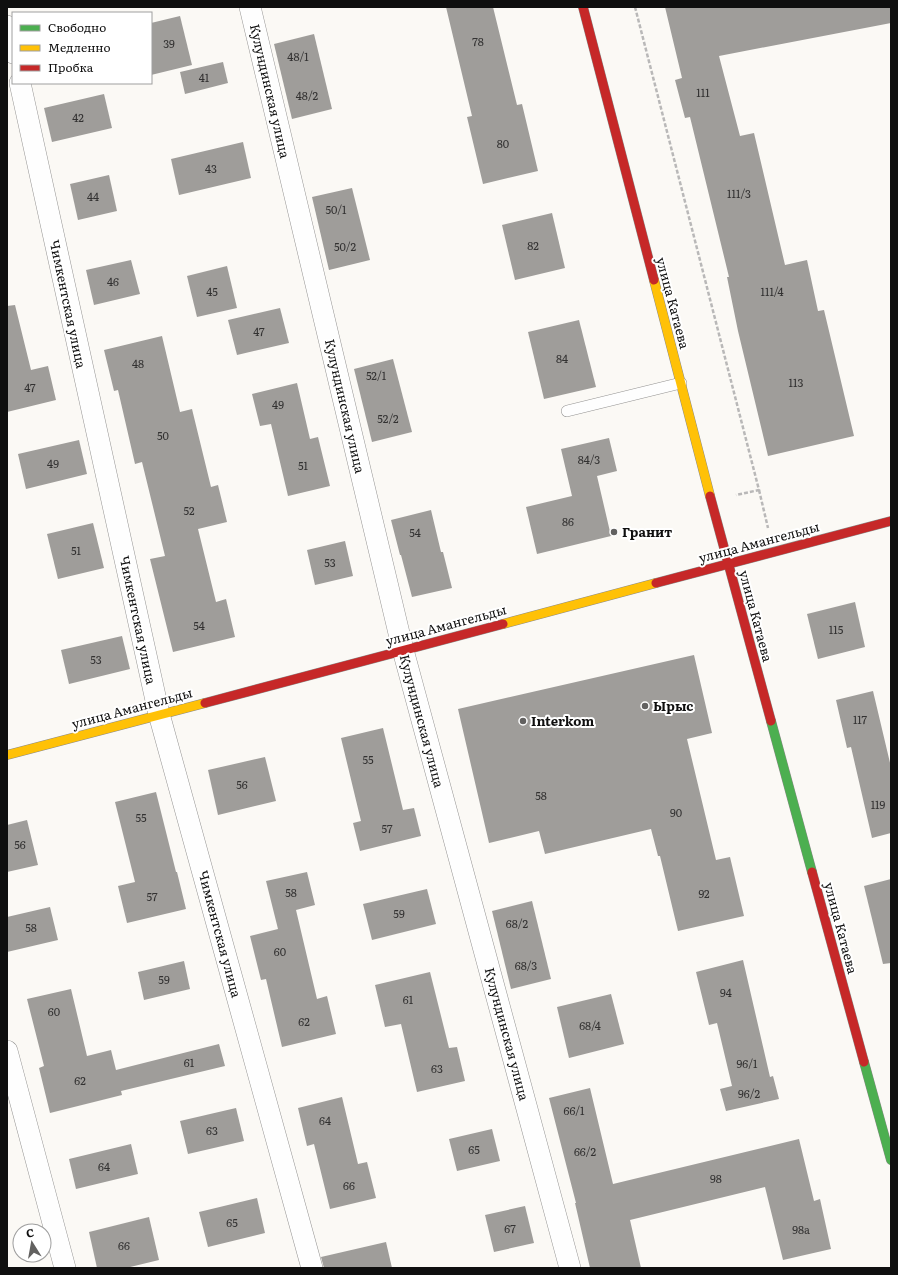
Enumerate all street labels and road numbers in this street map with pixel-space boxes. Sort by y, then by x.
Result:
street label: Кулундинская улица [246,22,295,160]
street label: Чимкентская улица [46,238,91,370]
street label: улица Катаева [652,255,695,351]
street label: Кулундинская улица [321,337,370,475]
street label: улица Амангельды [696,516,822,567]
street label: Чимкентская улица [116,554,161,686]
street label: улица Катаева [735,568,778,664]
street label: улица Амангельды [383,599,509,650]
street label: Кулундинская улица [396,652,449,790]
street label: улица Амангельды [69,682,195,733]
street label: Чимкентская улица [194,868,247,1000]
street label: улица Катаева [820,880,863,976]
street label: Кулундинская улица [481,965,534,1103]

